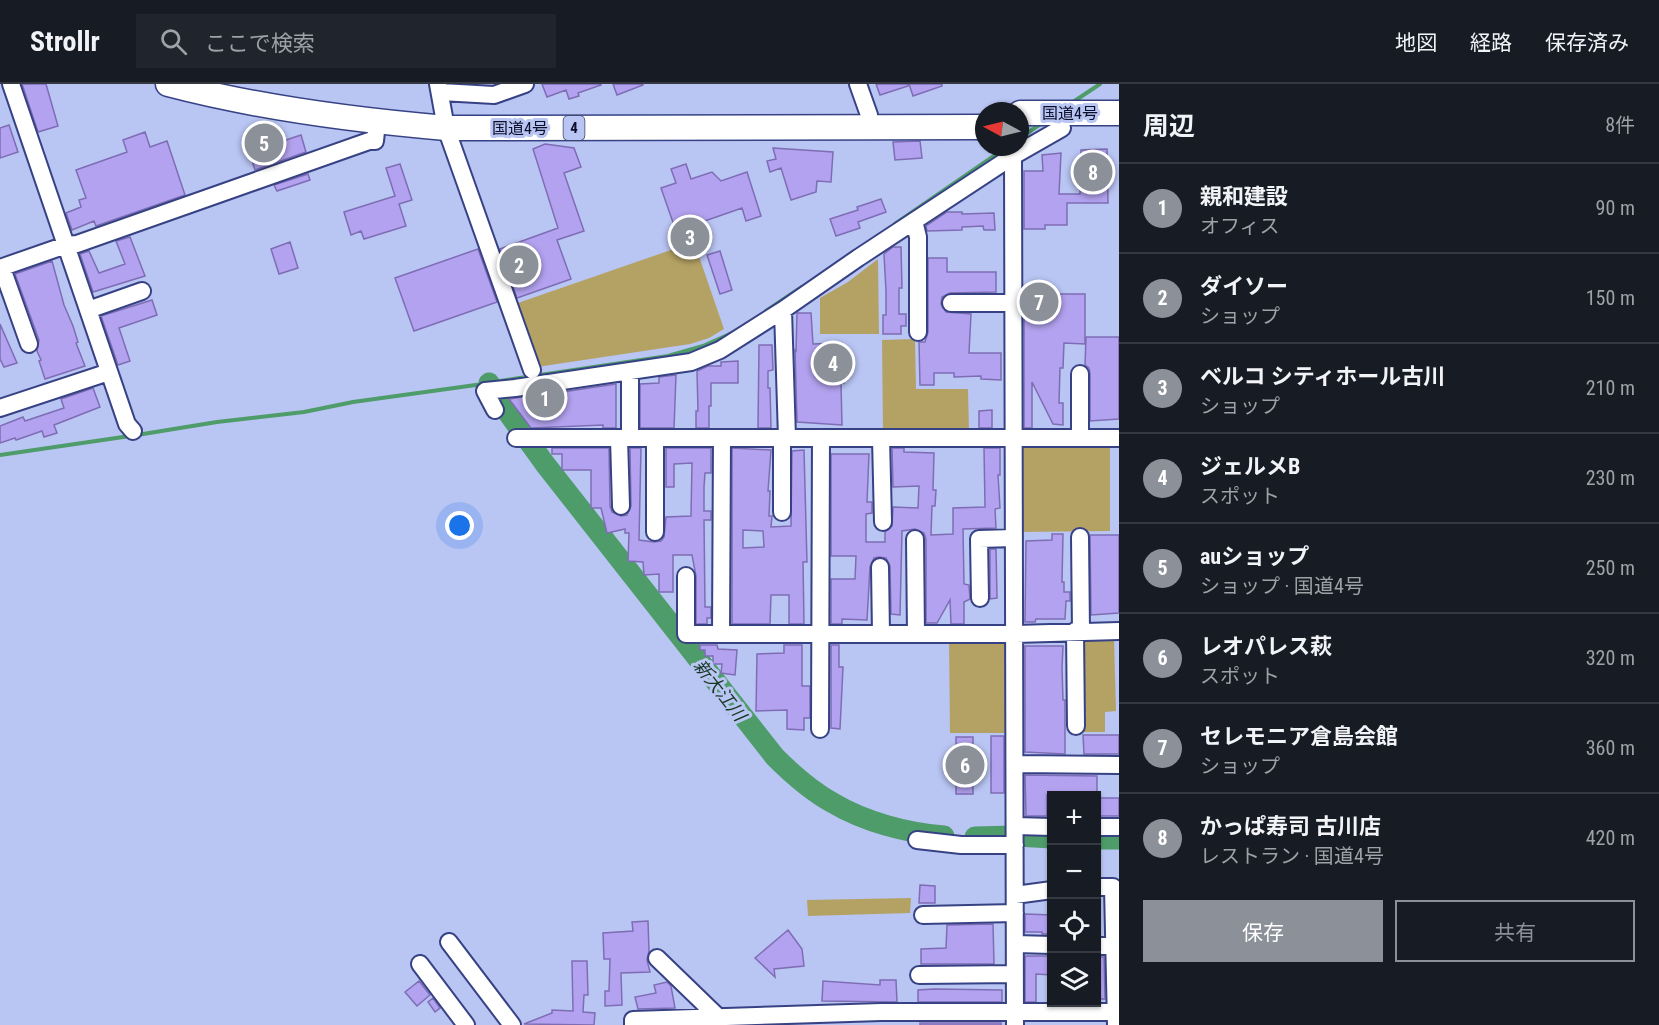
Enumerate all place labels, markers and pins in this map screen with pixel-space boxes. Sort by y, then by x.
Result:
pin: 5 [244,120,284,166]
pin: 8 [1074,150,1112,194]
pin: 3 [670,214,710,260]
pin: 2 [500,242,538,288]
pin: 7 [1020,280,1058,324]
pin: 4 [814,340,852,386]
pin: 1 [526,376,564,420]
pin: 6 [946,742,984,788]

